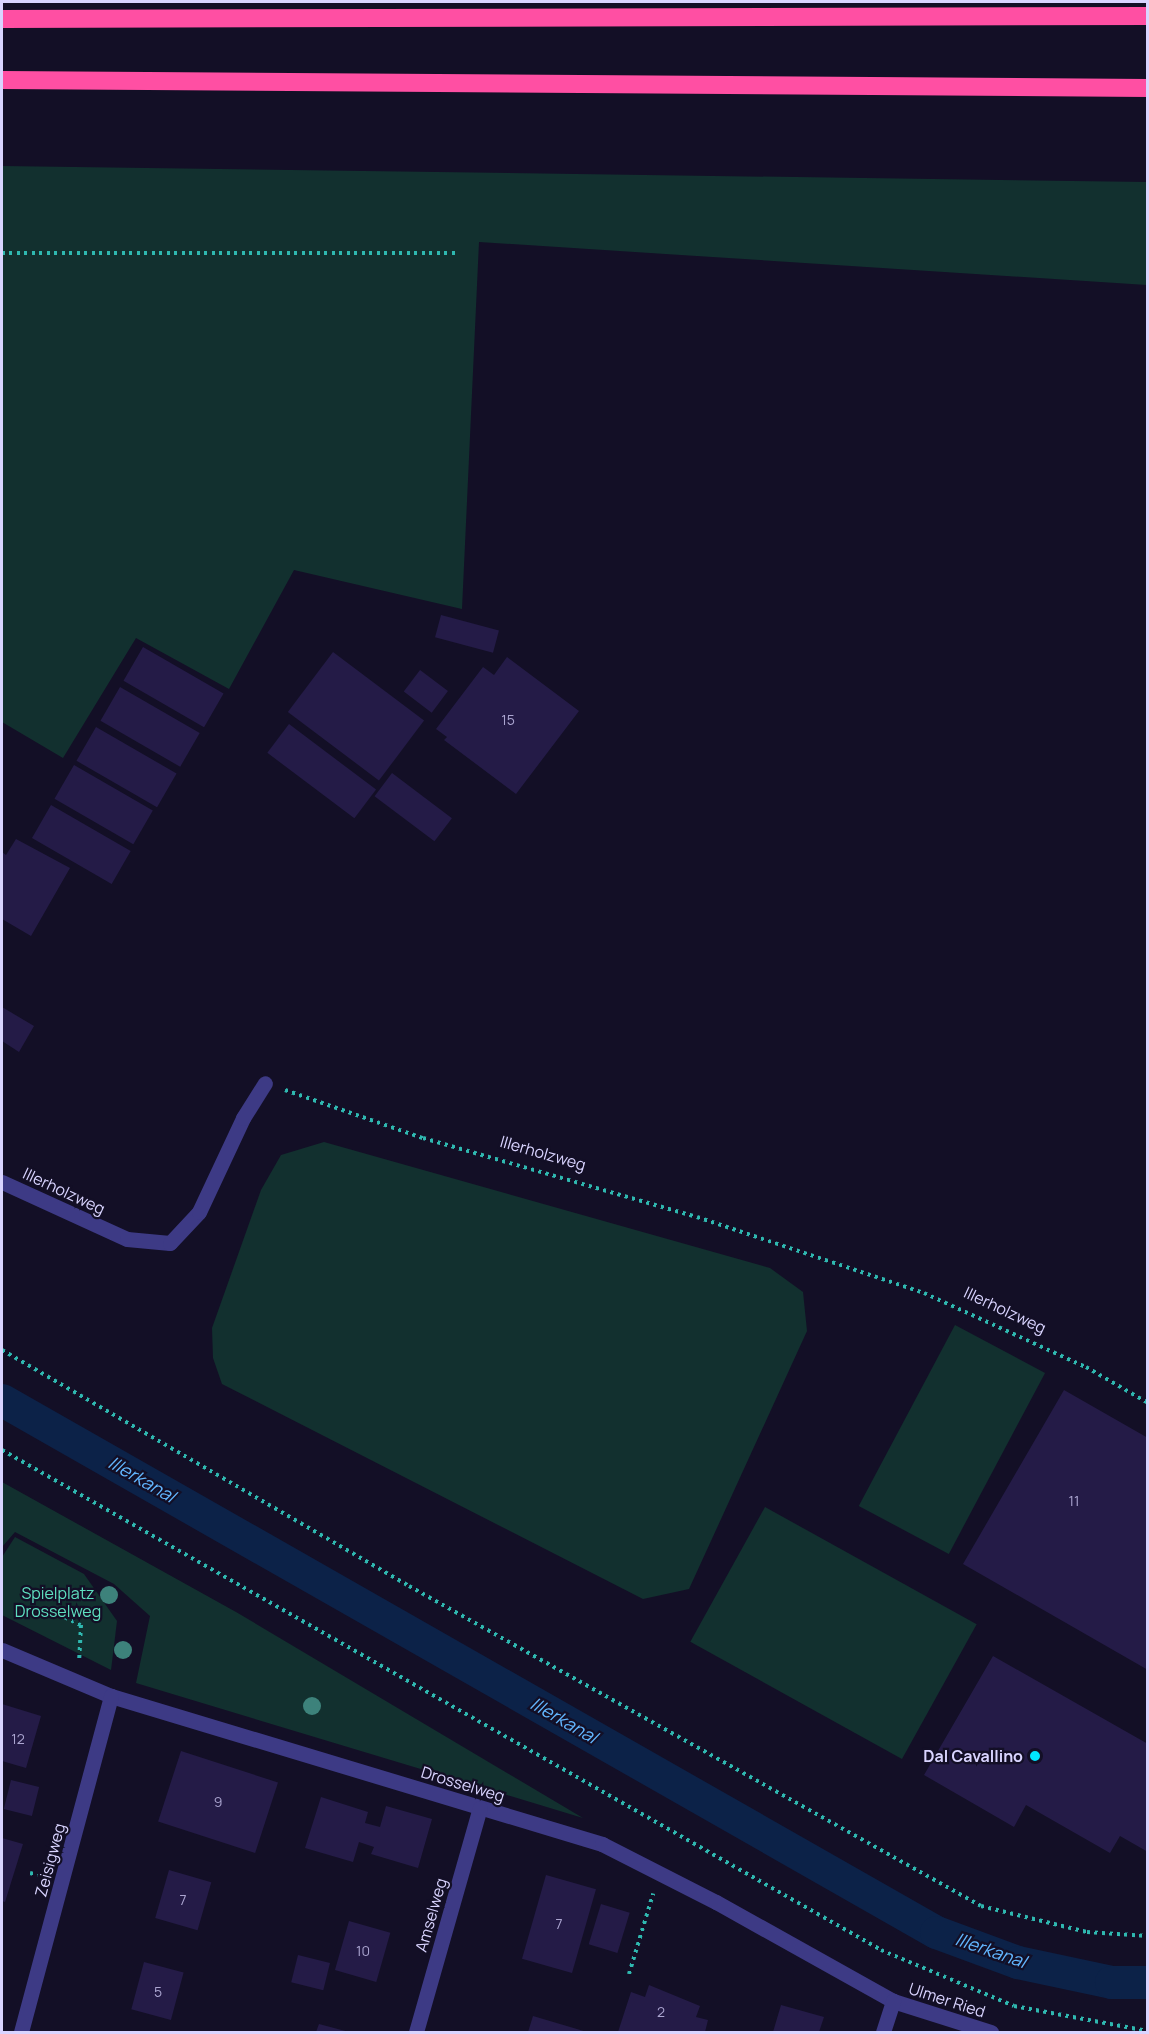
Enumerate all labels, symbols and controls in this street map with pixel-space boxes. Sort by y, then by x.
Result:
house number: 15 [501,712,515,728]
street label: Illerholzweg [498,1132,588,1174]
street label: Illerholzweg [20,1164,108,1218]
street label: Illerholzweg [961,1283,1049,1337]
water label: Illerkanal [105,1451,179,1507]
house number: 11 [1069,1493,1079,1509]
park label: Spielplatz Drosselweg [15,1583,101,1621]
water label: Illerkanal [527,1692,601,1748]
house number: 12 [11,1731,25,1747]
place label: Dal Cavallino [923,1746,1023,1766]
marker: Dal Cavallino [1028,1749,1042,1763]
street label: Drosselweg [419,1762,507,1806]
house number: 9 [214,1794,222,1810]
street label: Zeisigweg [31,1821,69,1899]
street label: Amselweg [411,1876,451,1954]
house number: 7 [179,1892,187,1908]
house number: 7 [555,1916,563,1932]
water label: Illerkanal [953,1928,1029,1972]
house number: 10 [356,1943,370,1959]
street label: Ulmer Ried [906,1979,988,2021]
house number: 5 [154,1984,162,2000]
house number: 2 [657,2004,665,2020]

